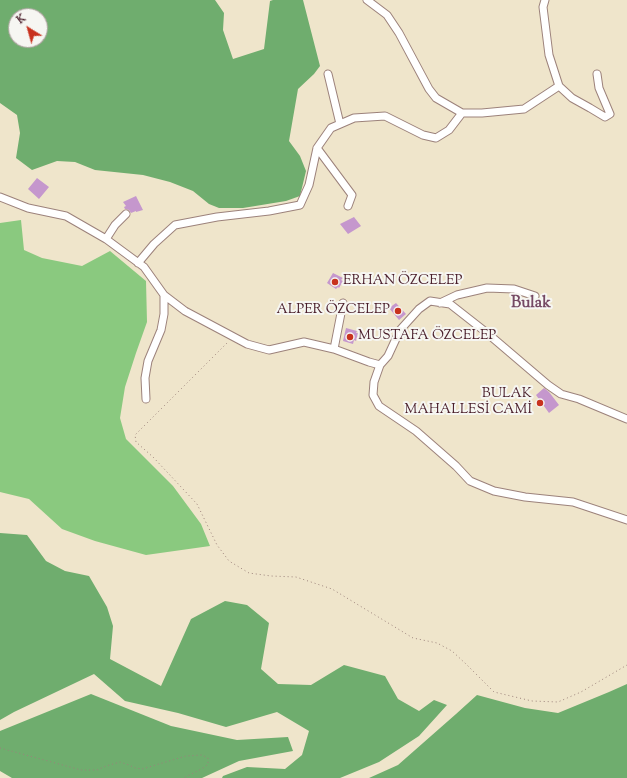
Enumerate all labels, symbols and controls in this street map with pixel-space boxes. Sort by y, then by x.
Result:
north arrow [8,8,48,48]
text: K [13,10,29,28]
place label: ERHAN ÖZCELEP [343,274,462,290]
marker: ERHAN ÖZCELEP [330,277,340,287]
district label: Bulak [511,294,551,314]
place label: ALPER ÖZCELEP [276,303,390,319]
marker: ALPER ÖZCELEP [393,306,403,316]
place label: MUSTAFA ÖZCELEP [358,329,496,345]
marker: MUSTAFA ÖZCELEP [345,332,355,342]
place label: BULAK MAHALLESİ CAMİ [405,387,532,420]
marker: BULAK MAHALLESİ CAMİ [535,398,545,408]

